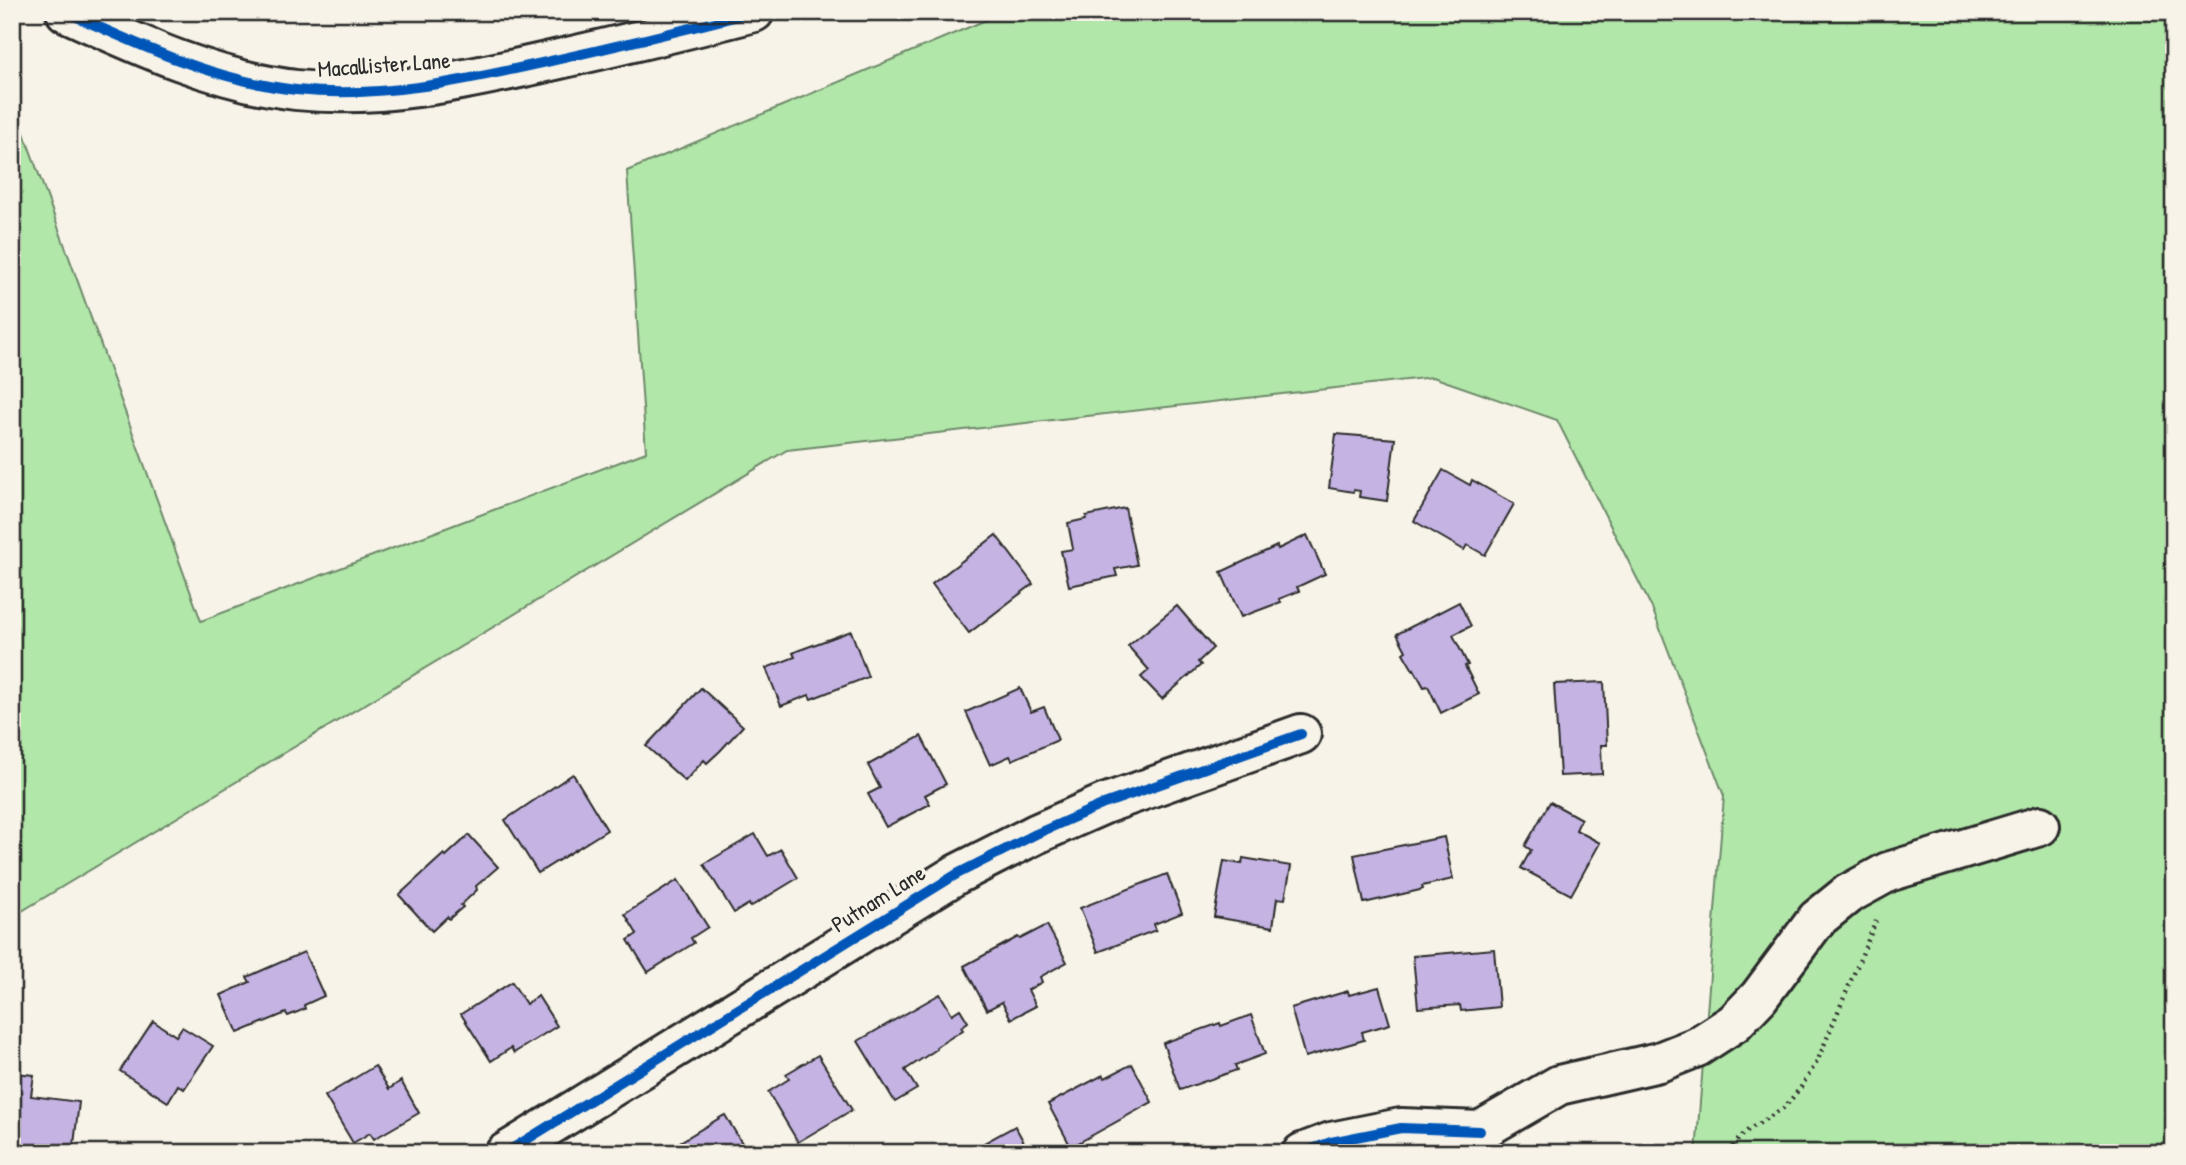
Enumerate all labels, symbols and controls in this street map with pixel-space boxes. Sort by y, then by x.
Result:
street label: Macallister Lane [317,44,451,84]
street label: Putnam Lane [825,857,931,939]

